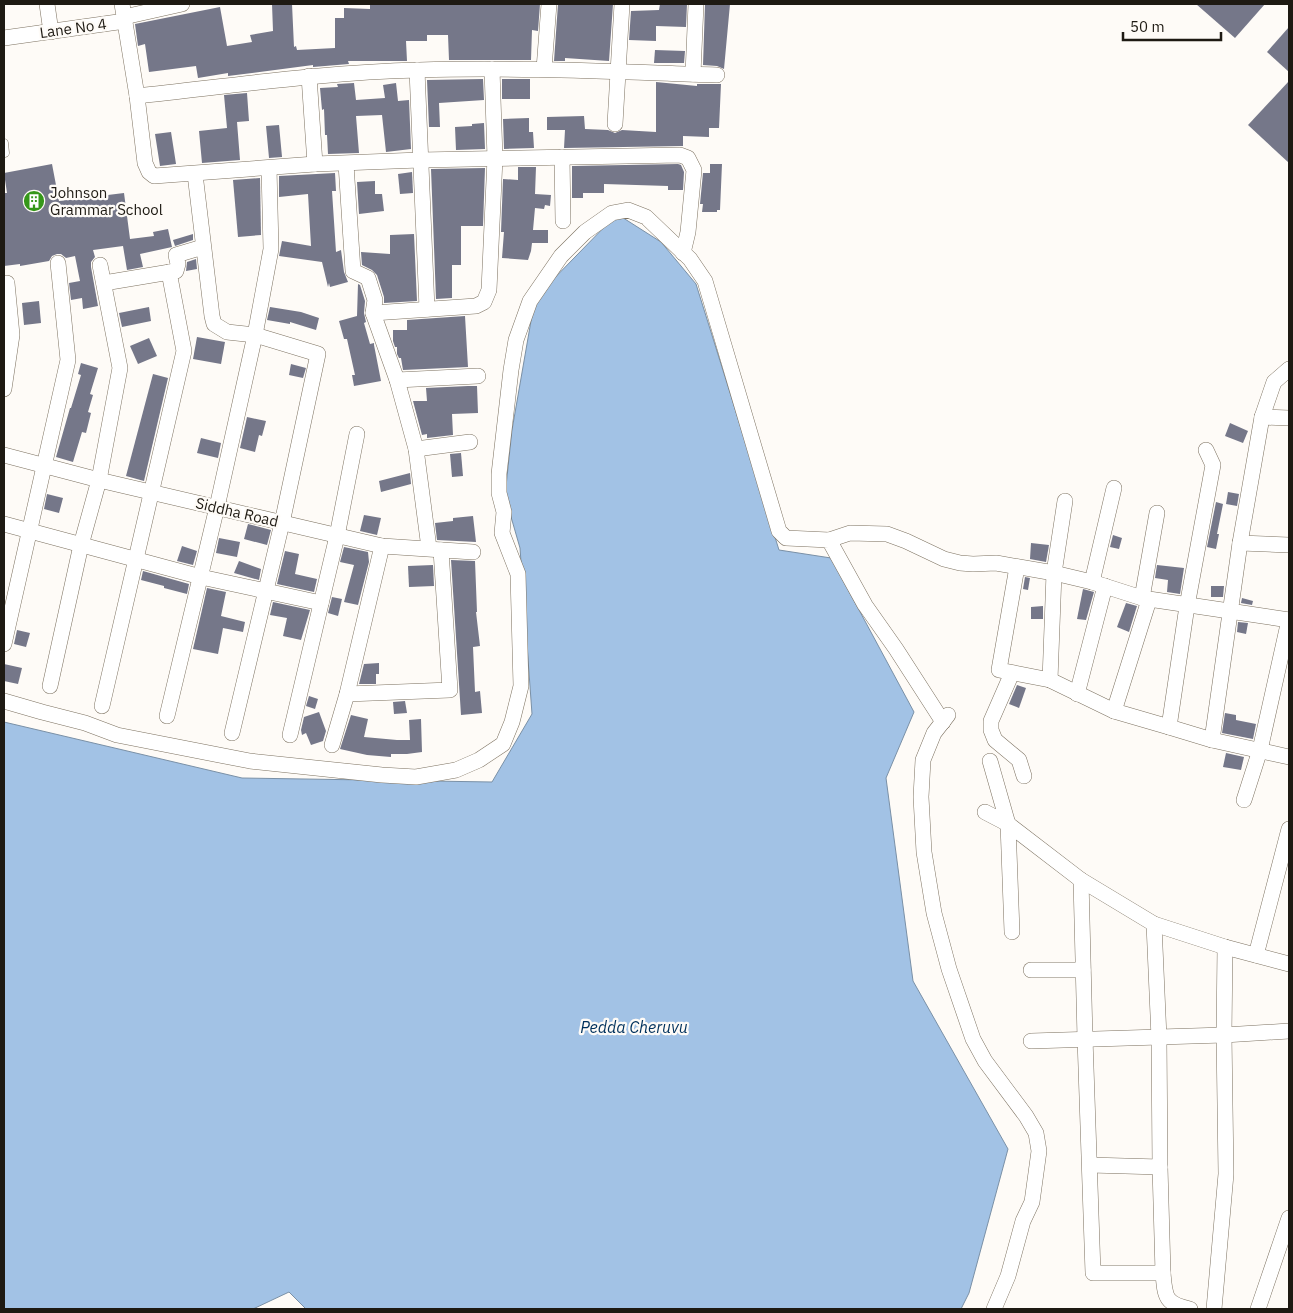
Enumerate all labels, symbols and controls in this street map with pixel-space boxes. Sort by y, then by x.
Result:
scale bar [1123,10,1220,42]
street label: Lane No 4 [38,14,108,42]
text: 50 m [1130,17,1165,36]
place label: Johnson Grammar School [50,183,163,219]
building icon: Johnson Grammar School [22,189,46,213]
street label: Siddha Road [194,493,280,531]
water label: Pedda Cheruvu [580,1017,688,1037]

